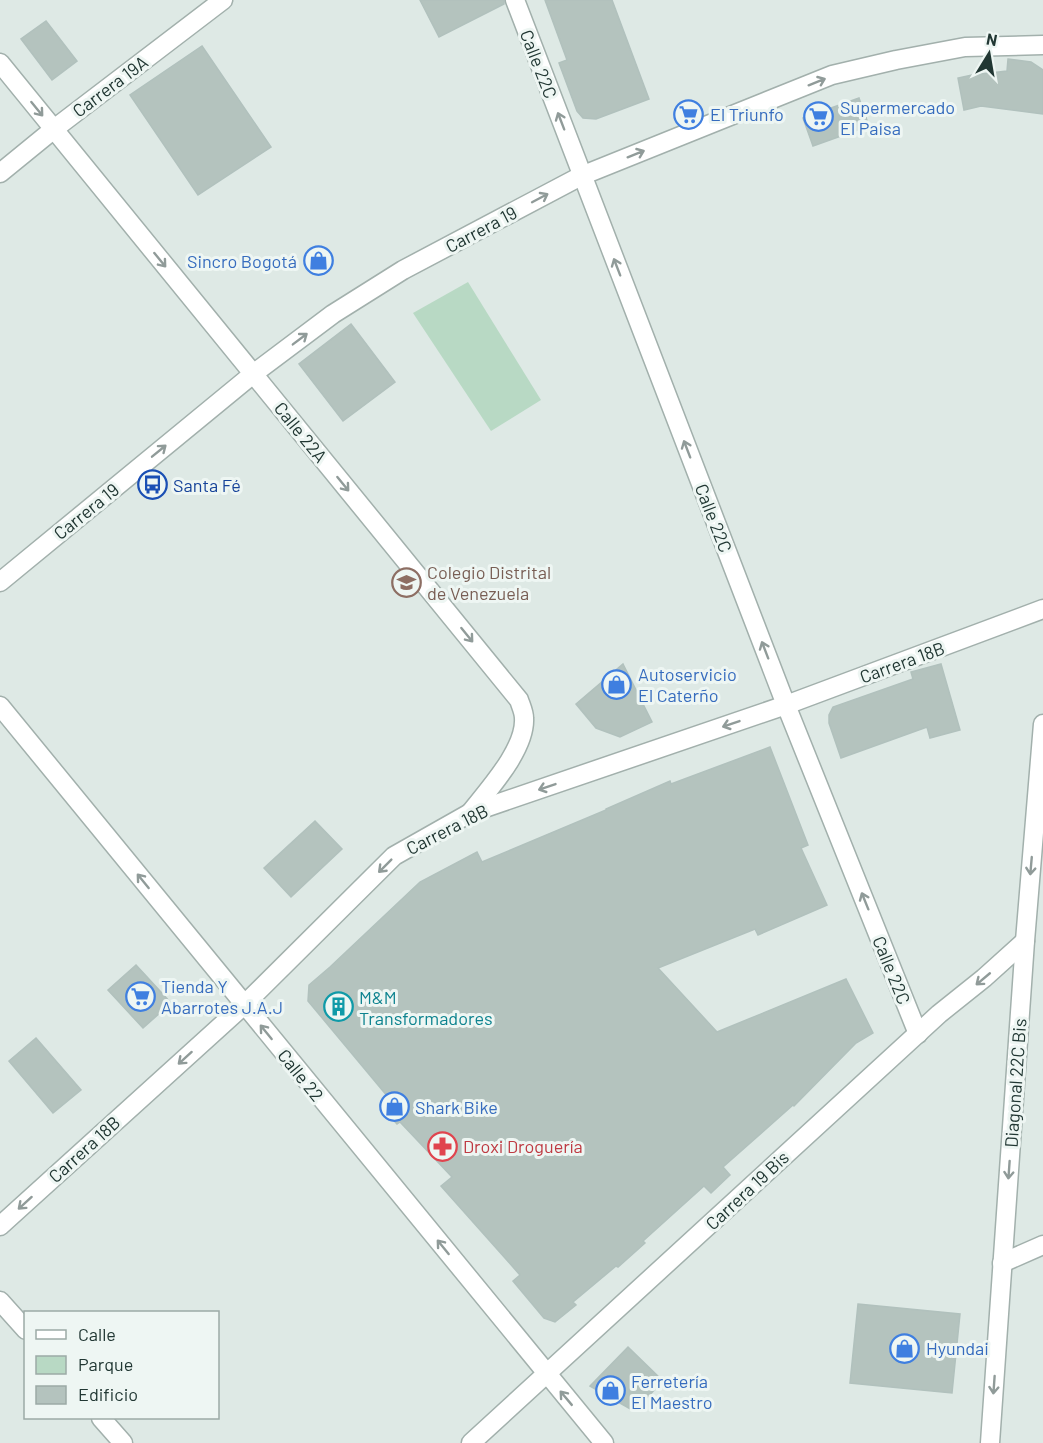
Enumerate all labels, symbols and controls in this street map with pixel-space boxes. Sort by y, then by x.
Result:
north arrow [959,24,1019,84]
street label: Calle 22C [516,27,562,101]
text: N [985,28,999,49]
street label: Carrera 19A [68,51,152,121]
one-way arrow [807,76,826,87]
place label: Supermercado El Paisa [840,96,955,139]
supermarket icon: El Triunfo [673,98,705,130]
one-way arrow [30,101,44,116]
supermarket icon: Supermercado El Paisa [803,101,835,133]
place label: El Triunfo [710,103,784,125]
one-way arrow [554,112,565,131]
one-way arrow [626,148,645,159]
one-way arrow [531,191,549,203]
street label: Carrera 19 [442,201,520,257]
shop icon: Sincro Bogotá [302,245,334,277]
place label: Sincro Bogotá [187,250,297,272]
one-way arrow [154,252,167,268]
one-way arrow [611,258,622,277]
one-way arrow [292,332,308,345]
street label: Calle 22A [270,397,332,467]
one-way arrow [681,440,692,459]
one-way arrow [151,445,167,458]
bus stop icon: Santa Fé [136,469,168,501]
place label: Santa Fé [173,474,241,496]
one-way arrow [337,476,350,492]
street label: Carrera 19 [49,478,123,544]
street label: Calle 22C [691,481,737,555]
place label: Colegio Distrital de Venezuela [427,561,551,604]
school or university icon: Colegio Distrital de Venezuela [390,566,422,598]
one-way arrow [460,627,473,643]
street label: Carrera 18B [856,636,948,688]
one-way arrow [759,641,770,660]
place label: Autoservicio El Caterño [638,663,737,706]
shop icon: Autoservicio El Caterño [601,668,633,700]
one-way arrow [722,719,741,730]
one-way arrow [538,782,557,793]
street label: Carrera 18B [402,799,492,859]
one-way arrow [1026,856,1037,875]
one-way arrow [377,858,392,873]
one-way arrow [136,873,149,889]
one-way arrow [859,893,870,911]
street label: Calle 22C [868,933,916,1007]
one-way arrow [975,972,991,985]
place label: Tienda Y Abarrotes J.A.J [161,975,283,1018]
supermarket icon: Tienda Y Abarrotes J.A.J [124,980,156,1012]
place label: M&M Transformadores [359,986,493,1029]
building icon: M&M Transformadores [322,991,354,1023]
street label: Diagonal 22C Bis [1000,1018,1030,1148]
one-way arrow [260,1024,273,1040]
street label: Calle 22 [273,1044,329,1106]
one-way arrow [178,1051,193,1065]
shop icon: Shark Bike [378,1091,410,1123]
place label: Shark Bike [415,1096,498,1118]
street label: Carrera 18B [44,1111,124,1187]
pharmacy icon: Droxi Droguería [426,1130,458,1162]
place label: Droxi Droguería [463,1135,583,1157]
street label: Carrera 19 Bis [701,1146,793,1234]
one-way arrow [1003,1159,1014,1179]
one-way arrow [18,1196,33,1210]
one-way arrow [436,1240,449,1256]
legend [24,1311,219,1419]
text: Calle [78,1323,116,1345]
shop icon: Hyundai [889,1332,921,1364]
place label: Hyundai [926,1337,989,1359]
text: Parque [78,1353,133,1375]
place label: Ferretería El Maestro [631,1370,713,1413]
shop icon: Ferretería El Maestro [594,1375,626,1407]
one-way arrow [989,1375,1000,1395]
text: Edificio [78,1383,138,1405]
one-way arrow [560,1390,573,1406]

